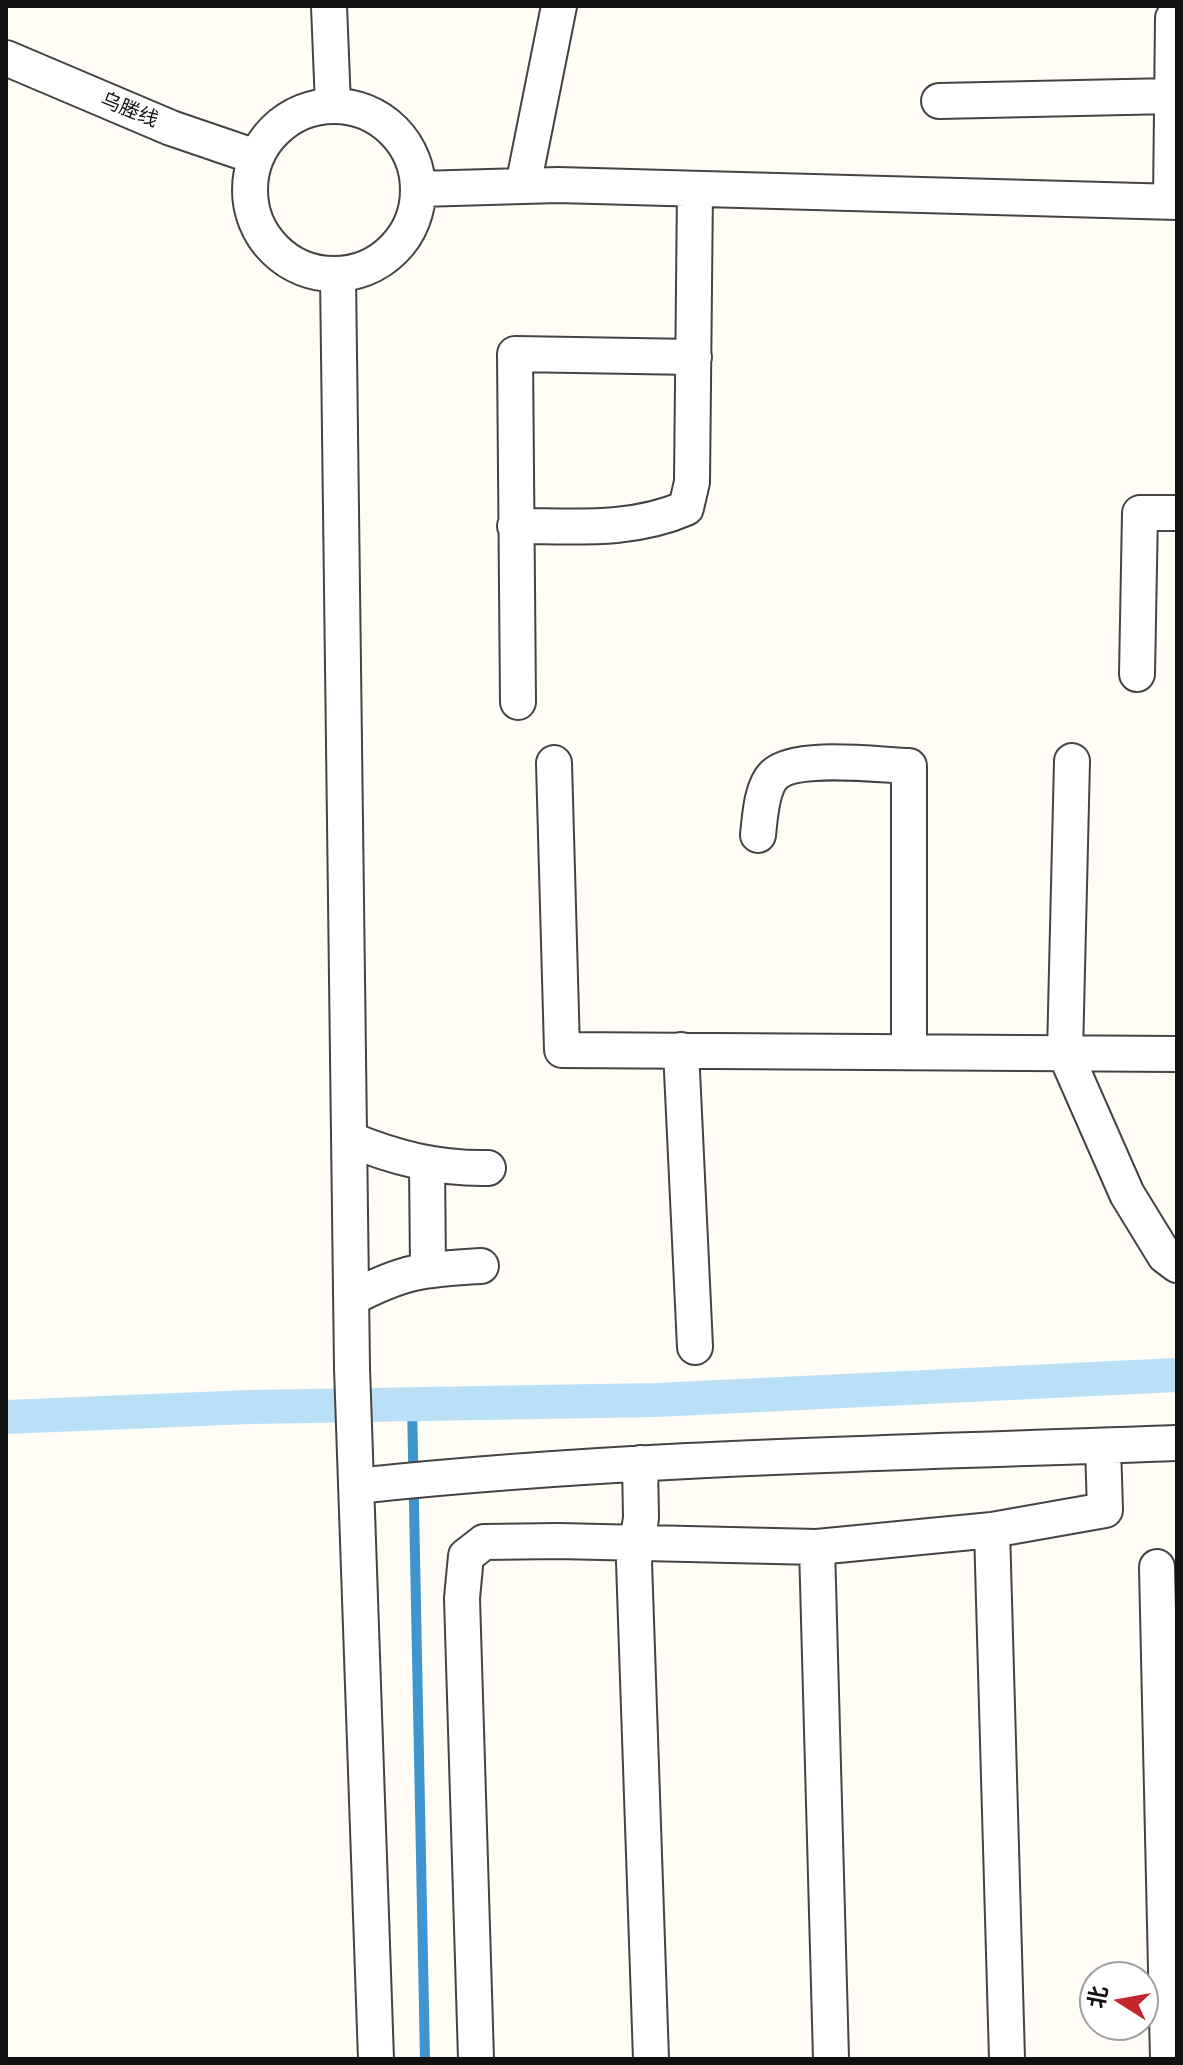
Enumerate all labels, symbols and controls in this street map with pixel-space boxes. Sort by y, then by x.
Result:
street label: 乌塍线 [97,89,161,133]
north arrow [1079,1961,1159,2041]
text: 北 [1081,1983,1114,2010]

